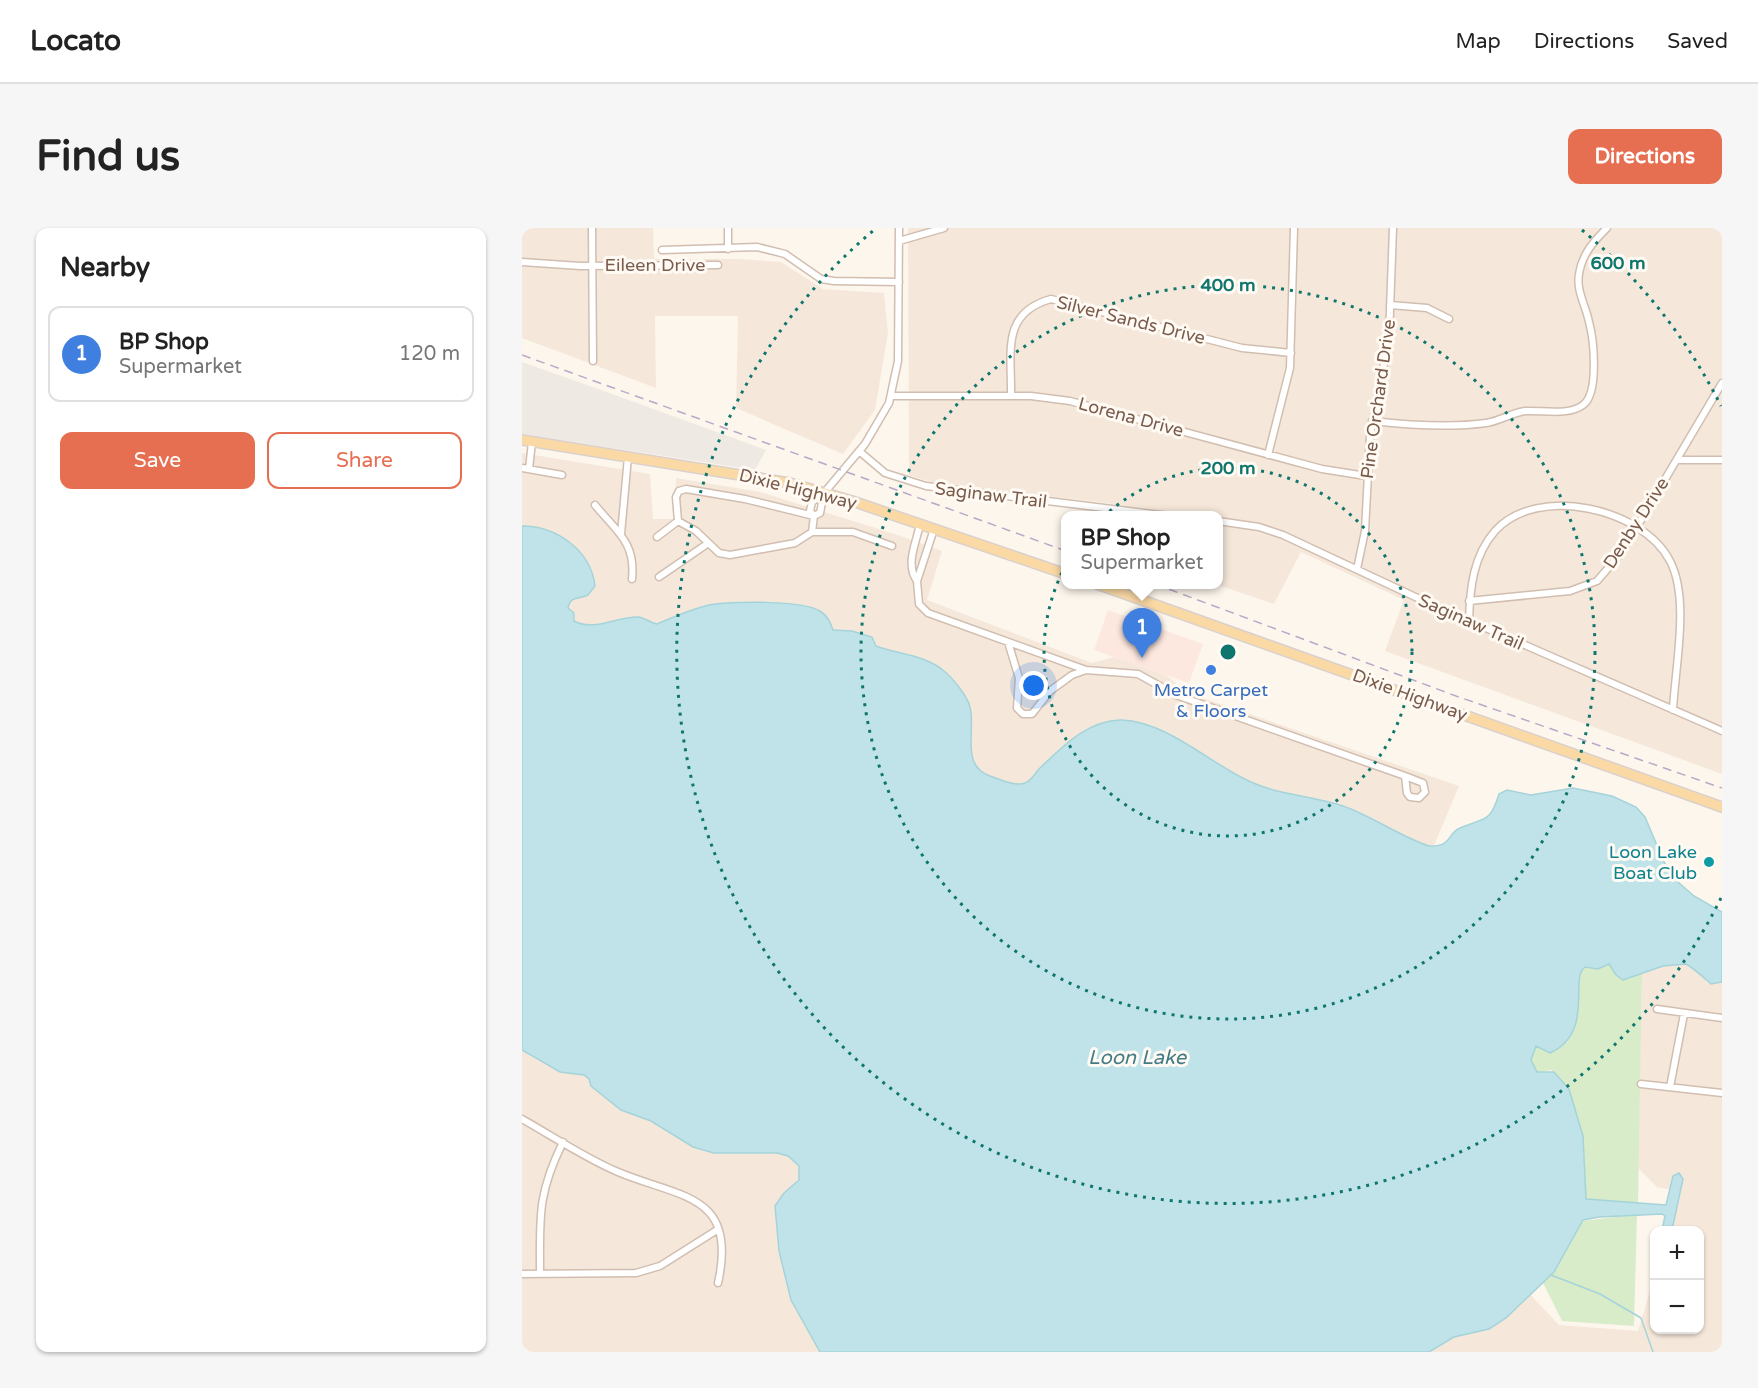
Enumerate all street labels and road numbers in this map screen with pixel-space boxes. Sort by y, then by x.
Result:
street label: Eileen Drive [605,254,705,276]
street label: Silver Sands Drive [1054,291,1208,349]
street label: Pine Orchard Drive [1356,318,1400,480]
street label: Lorena Drive [1076,392,1186,442]
street label: Dixie Highway [737,464,860,514]
street label: Denby Drive [1598,473,1674,573]
street label: Saginaw Trail [934,477,1048,513]
street label: Saginaw Trail [1415,589,1527,655]
street label: Dixie Highway [1350,664,1471,726]

